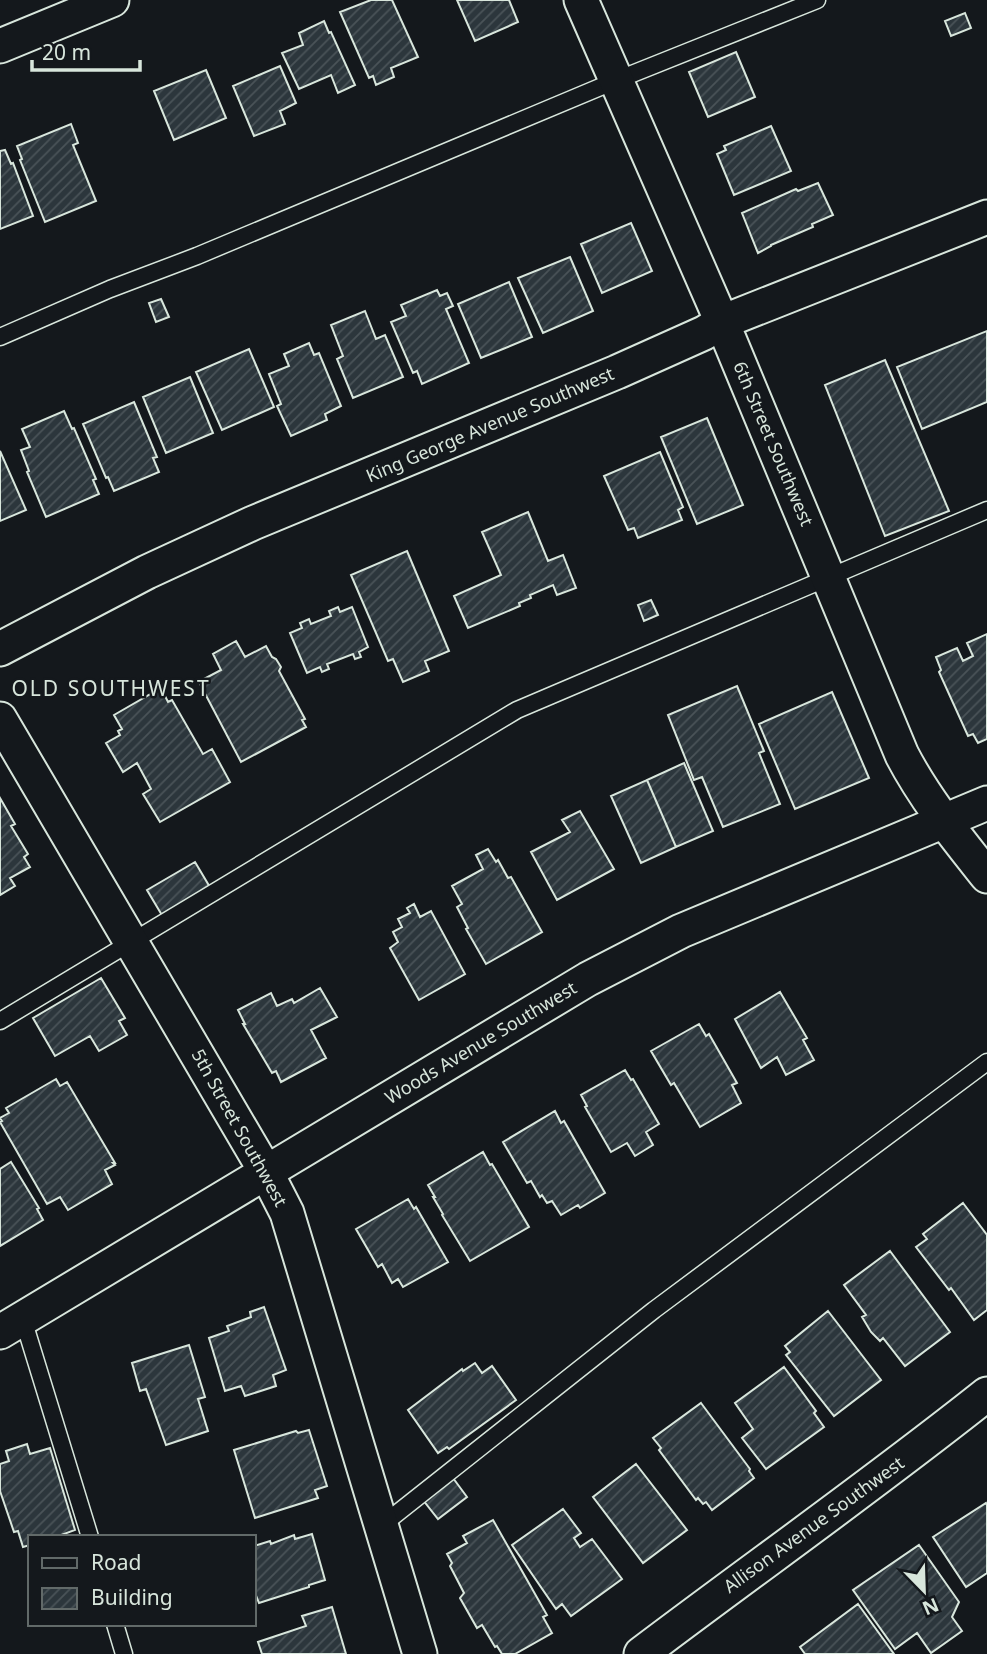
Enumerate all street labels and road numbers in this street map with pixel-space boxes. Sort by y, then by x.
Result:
street label: 6th Street Southwest [728,358,820,530]
street label: King George Avenue Southwest [362,361,618,487]
street label: Woods Avenue Southwest [380,975,581,1109]
street label: 5th Street Southwest [187,1045,293,1211]
street label: Allison Avenue Southwest [718,1450,909,1598]

